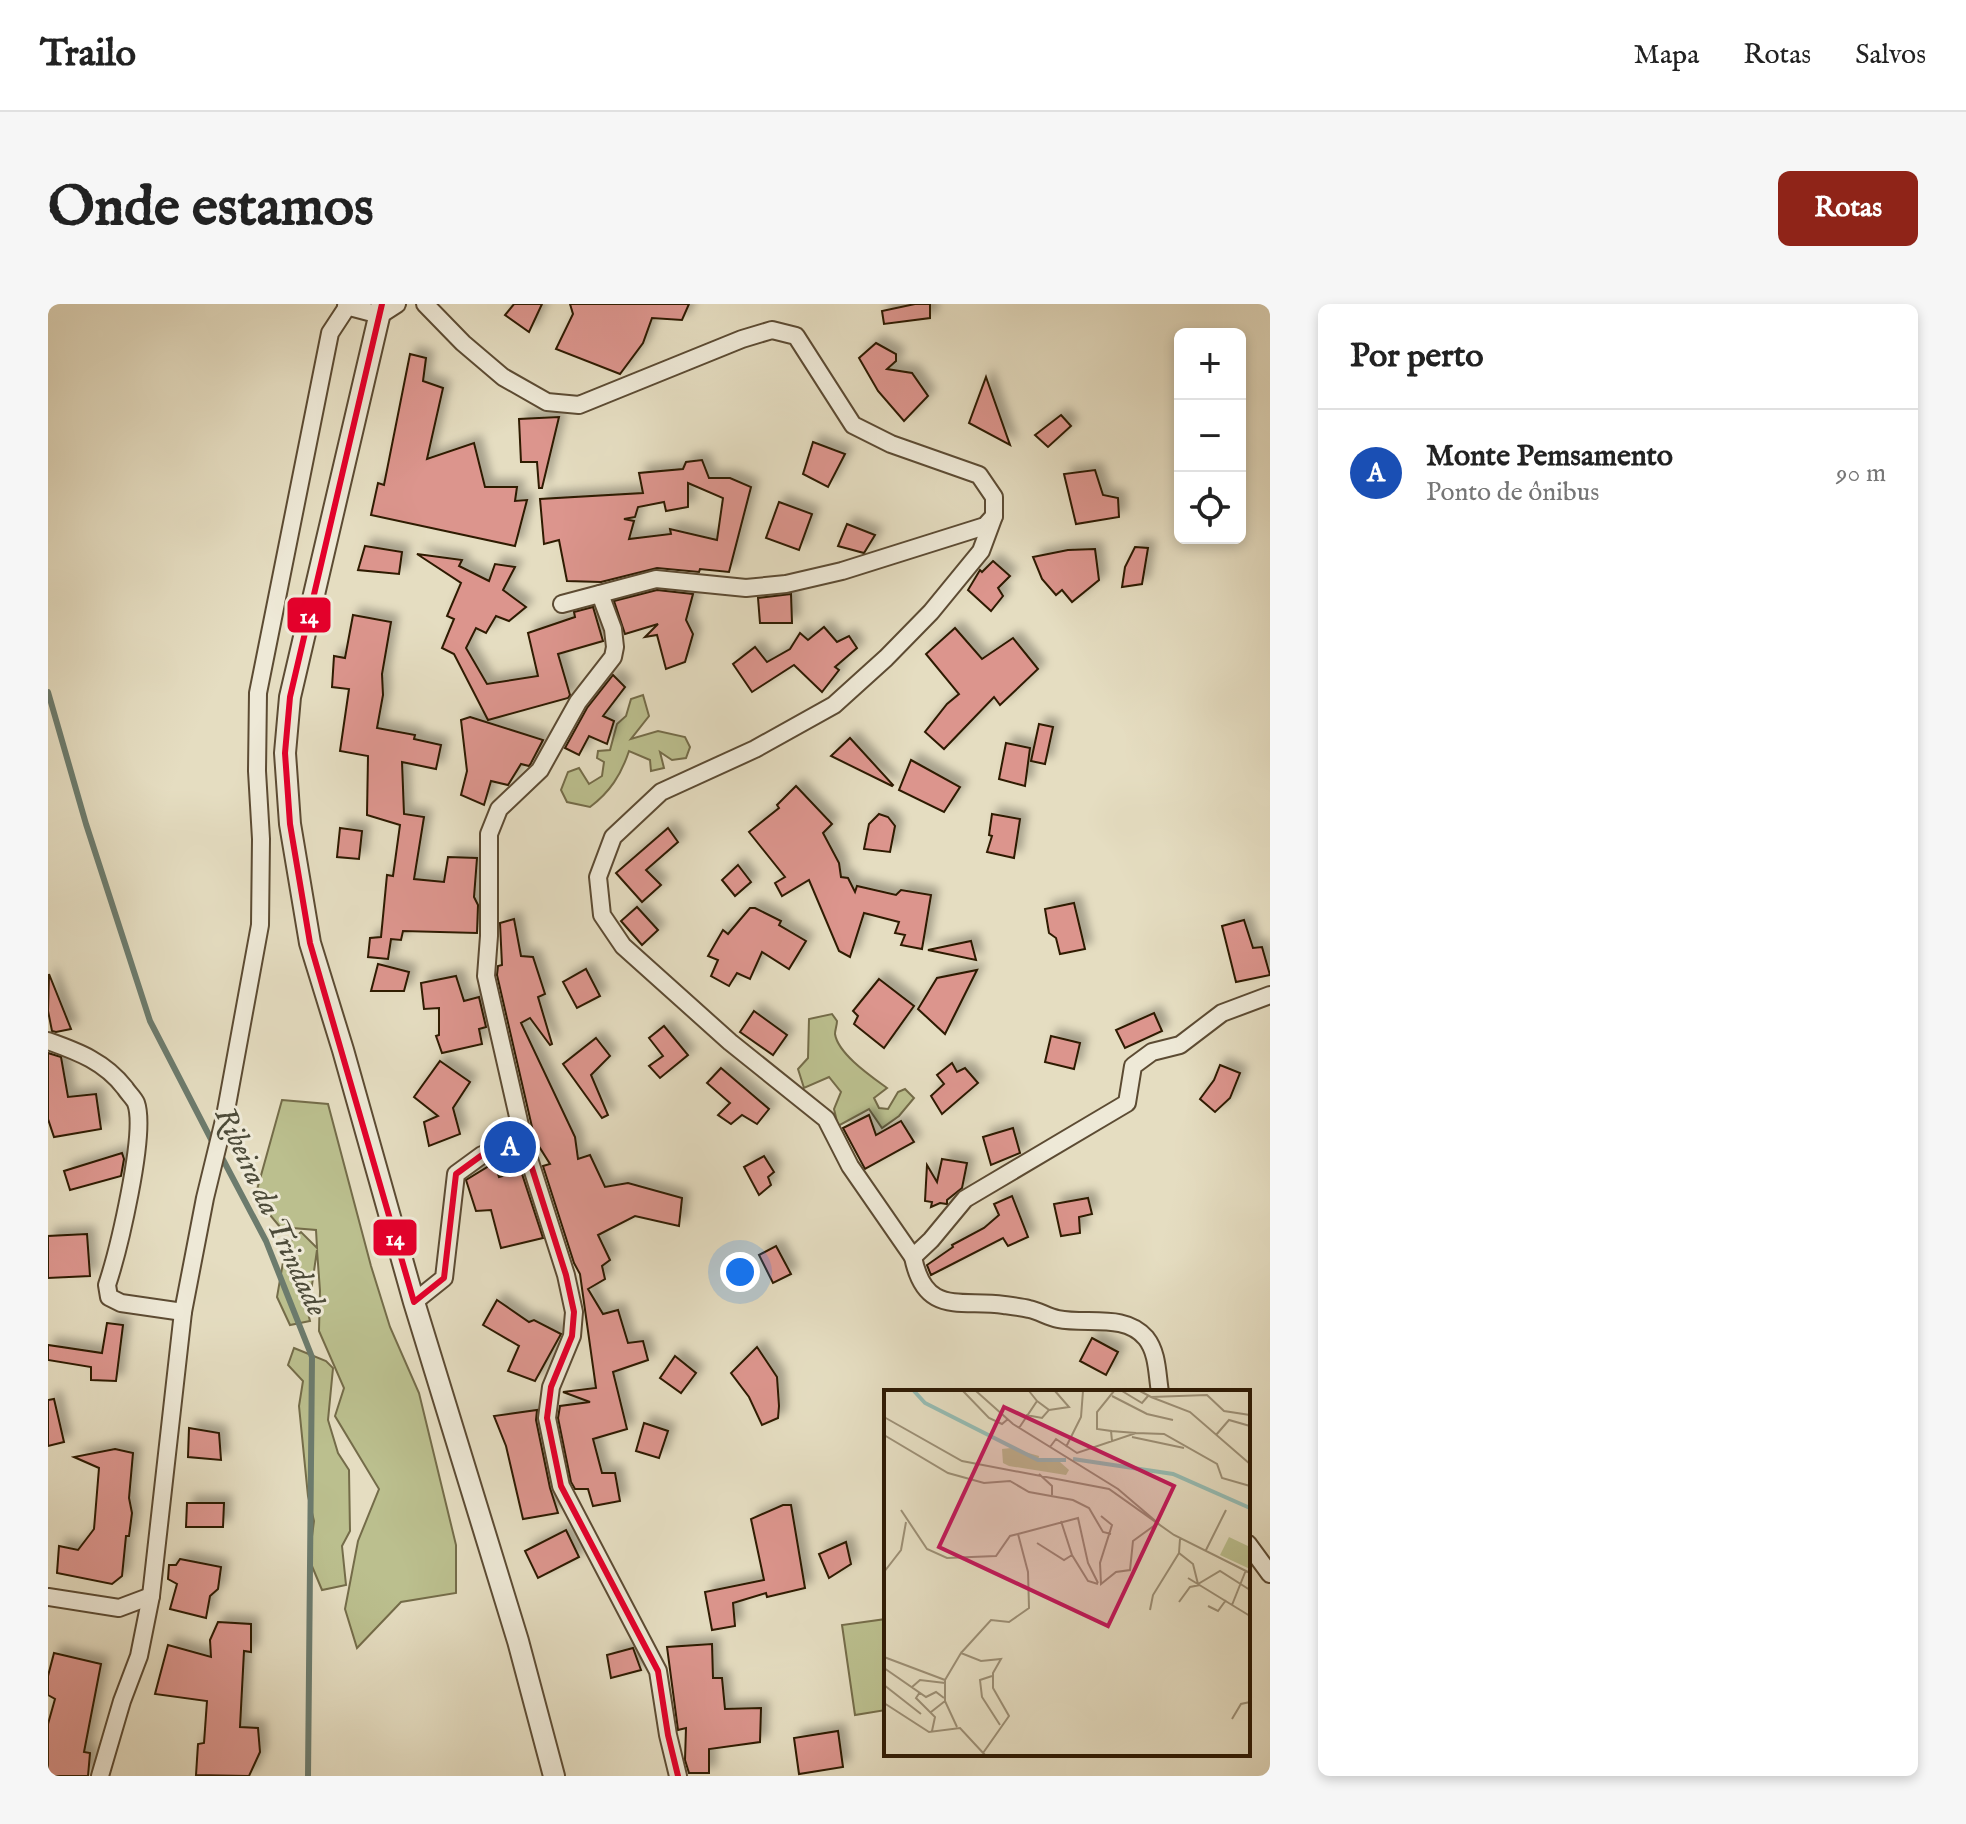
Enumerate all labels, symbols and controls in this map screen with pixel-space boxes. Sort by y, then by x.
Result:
text: Trailo [40,31,136,79]
text: Mapa [1634,38,1699,73]
text: Rotas [1743,38,1811,73]
text: Salvos [1855,38,1926,73]
button: Rotas [1778,171,1918,246]
text: Onde estamos [48,173,374,244]
map controls [1174,328,1246,544]
button: + [1174,328,1246,400]
text: Por perto [1350,335,1484,378]
button: − [1174,400,1246,472]
text: Monte Pemsamento [1426,438,1673,476]
text: A [1367,457,1385,490]
text: 90 m [1836,457,1886,490]
button: locate [1174,472,1246,544]
text: Ponto de ônibus [1426,476,1599,509]
line badge: 14 [286,596,332,634]
text: 14 [300,603,320,631]
water label: Ribeira da Trindade [205,1101,335,1323]
pin: A [484,1117,536,1177]
line badge: 14 [372,1218,418,1257]
text: 14 [386,1225,406,1253]
your location [720,1252,760,1292]
inset map [884,1390,1250,1756]

